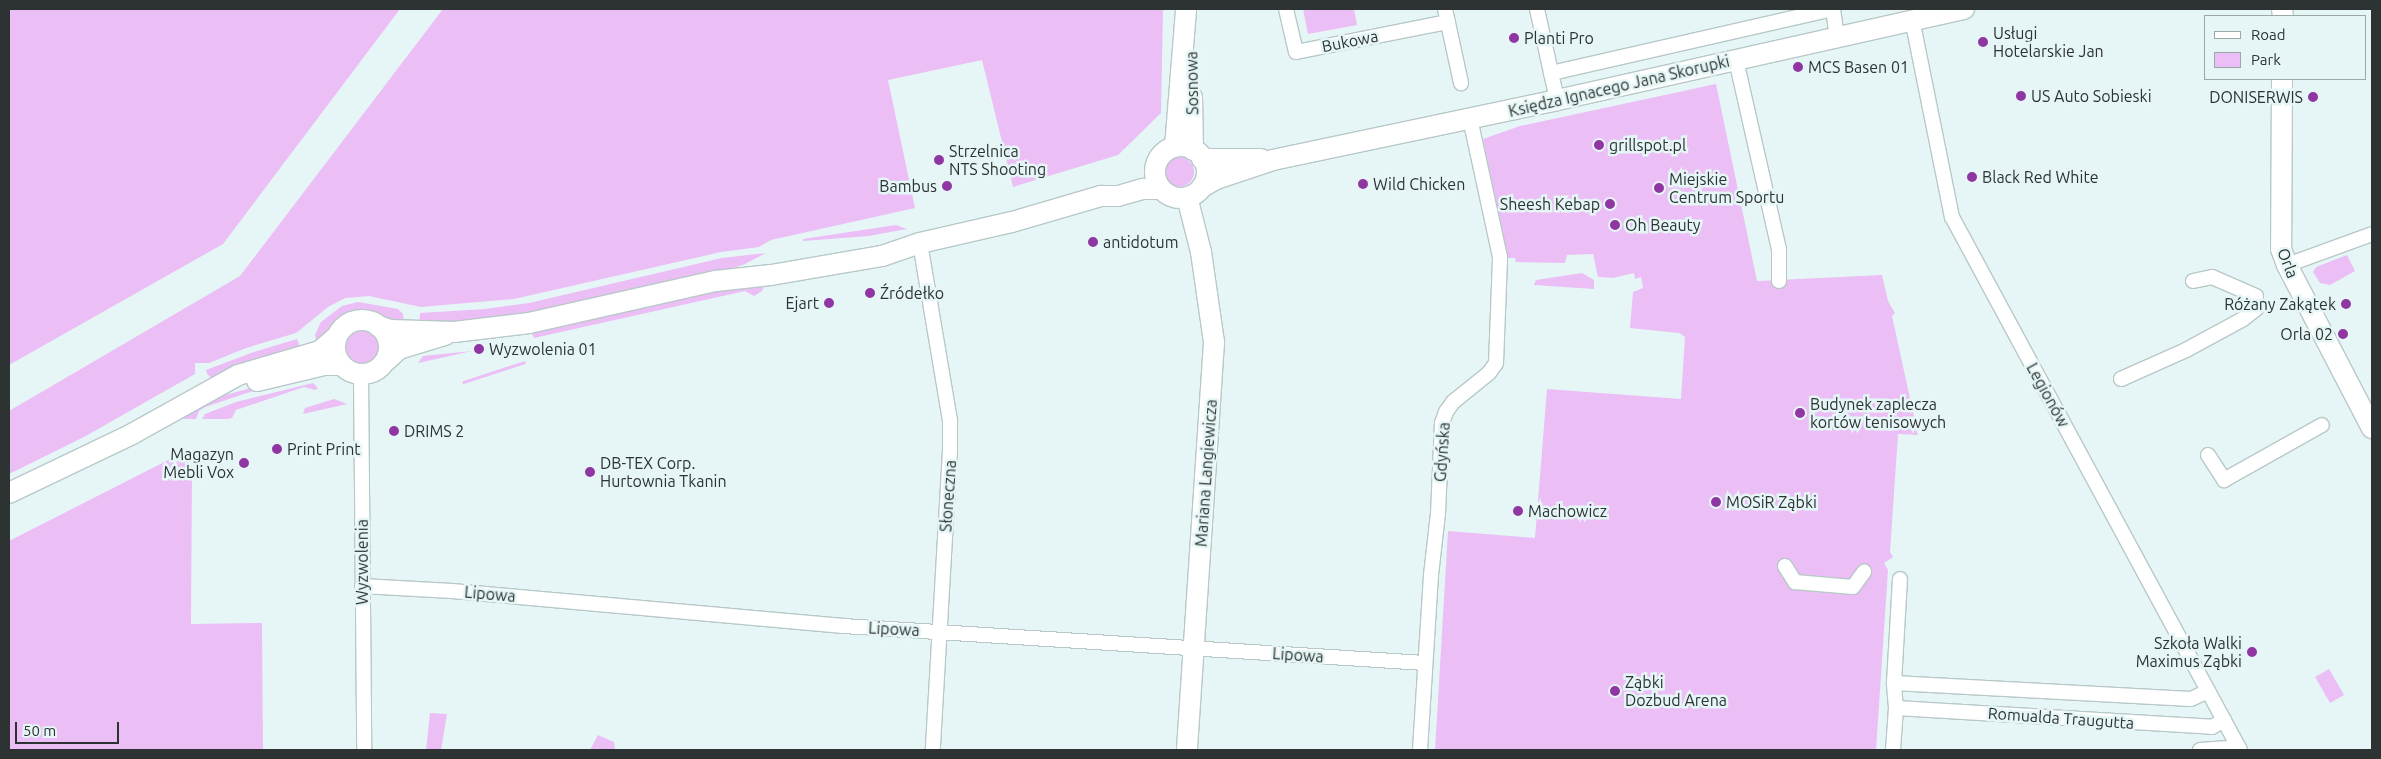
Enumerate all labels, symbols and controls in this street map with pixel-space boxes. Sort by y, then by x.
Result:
legend [2204,15,2366,80]
place label: Usługi Hotelarskie Jan [1993,23,2104,61]
street label: Bukowa [1320,26,1380,56]
text: Road [2251,26,2286,43]
place label: Planti Pro [1524,28,1594,48]
marker: Planti Pro [1508,32,1520,44]
marker: Usługi Hotelarskie Jan [1977,36,1989,48]
street label: Sosnowa [1182,51,1202,115]
street label: Księdza Ignacego Jana Skorupki [1507,51,1731,121]
text: Park [2251,51,2281,68]
place label: MCS Basen 01 [1808,57,1909,77]
marker: MCS Basen 01 [1792,61,1804,73]
place label: US Auto Sobieski [2031,86,2152,106]
place label: DONISERWIS [2209,87,2303,107]
marker: US Auto Sobieski [2015,90,2027,102]
marker: DONISERWIS [2307,91,2319,103]
place label: grillspot.pl [1609,135,1686,155]
marker: grillspot.pl [1593,139,1605,151]
place label: Strzelnica NTS Shooting [949,141,1046,179]
marker: Strzelnica NTS Shooting [933,154,945,166]
place label: Black Red White [1982,167,2098,187]
place label: Miejskie Centrum Sportu [1669,169,1784,207]
marker: Black Red White [1966,171,1978,183]
place label: Wild Chicken [1373,174,1465,194]
place label: Bambus [879,176,937,196]
marker: Wild Chicken [1357,178,1369,190]
marker: Bambus [941,180,953,192]
marker: Miejskie Centrum Sportu [1653,182,1665,194]
place label: Sheesh Kebap [1500,194,1600,214]
marker: Sheesh Kebap [1604,198,1616,210]
place label: Oh Beauty [1625,215,1701,235]
marker: Oh Beauty [1609,219,1621,231]
place label: antidotum [1103,232,1178,252]
marker: antidotum [1087,236,1099,248]
street label: Orla [2273,245,2303,281]
place label: Źródełko [880,283,944,303]
marker: Źródełko [864,287,876,299]
place label: Ejart [786,293,819,313]
place label: Różany Zakątek [2224,294,2336,314]
marker: Ejart [823,297,835,309]
marker: Różany Zakątek [2340,298,2352,310]
place label: Orla 02 [2280,324,2333,344]
marker: Orla 02 [2337,328,2349,340]
place label: Wyzwolenia 01 [489,339,597,359]
marker: Wyzwolenia 01 [473,343,485,355]
street label: Legionów [2023,360,2073,430]
place label: Budynek zaplecza kortów tenisowych [1810,394,1946,432]
street label: Mariana Langiewicza [1191,398,1221,548]
marker: Budynek zaplecza kortów tenisowych [1794,407,1806,419]
place label: DRIMS 2 [404,421,464,441]
street label: Gdyńska [1430,421,1454,483]
marker: DRIMS 2 [388,425,400,437]
place label: Print Print [287,439,361,459]
marker: Print Print [271,443,283,455]
place label: Magazyn Mebli Vox [163,444,234,482]
place label: DB-TEX Corp. Hurtownia Tkanin [600,453,727,491]
marker: Magazyn Mebli Vox [238,457,250,469]
street label: Słoneczna [936,459,960,533]
marker: DB-TEX Corp. Hurtownia Tkanin [584,466,596,478]
place label: MOSiR Ząbki [1726,492,1817,512]
marker: MOSiR Ząbki [1710,496,1722,508]
place label: Machowicz [1528,501,1607,521]
marker: Machowicz [1512,505,1524,517]
street label: Wyzwolenia [352,519,372,605]
street label: Lipowa [464,582,516,606]
street label: Lipowa [868,618,920,640]
place label: Szkoła Walki Maximus Ząbki [2136,633,2242,671]
street label: Lipowa [1272,644,1324,666]
marker: Szkoła Walki Maximus Ząbki [2246,646,2258,658]
place label: Ząbki Dozbud Arena [1625,672,1727,710]
marker: Ząbki Dozbud Arena [1609,685,1621,697]
street label: Romualda Traugutta [1987,703,2135,733]
scale bar [18,712,121,744]
text: 50 m [23,722,56,739]

